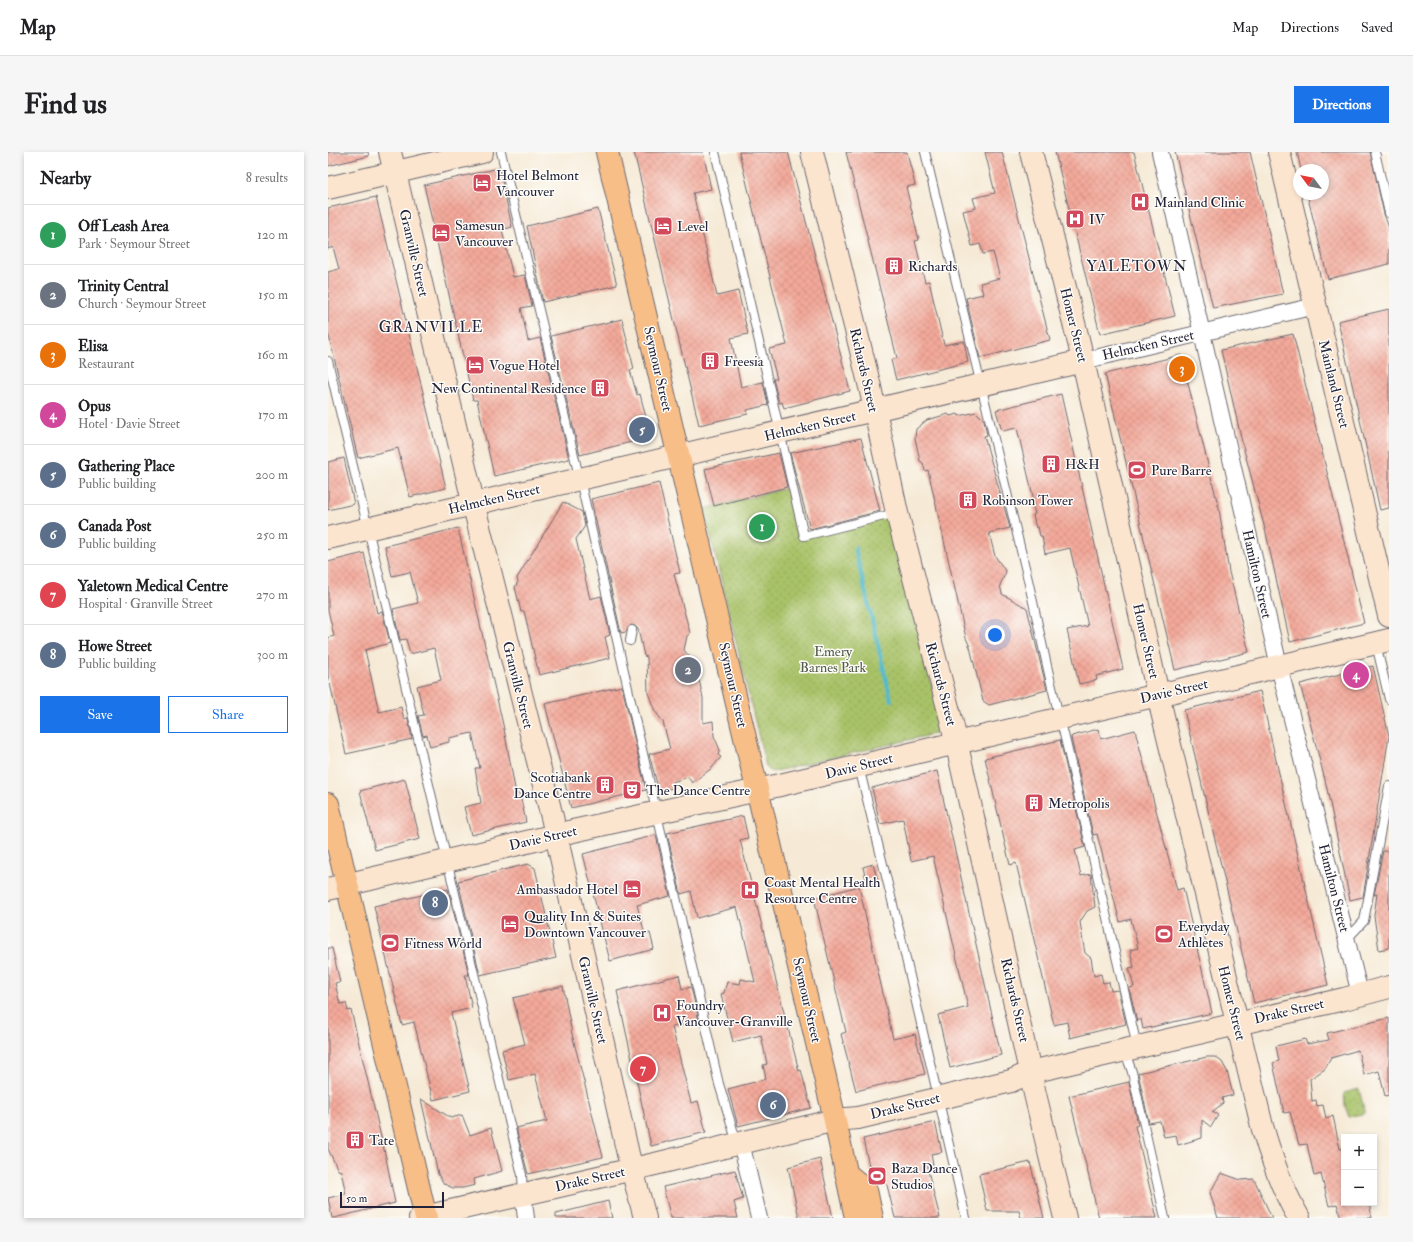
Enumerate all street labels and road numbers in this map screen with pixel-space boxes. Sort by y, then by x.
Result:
street label: Granville Street [396,208,432,299]
street label: Homer Street [1056,286,1092,365]
street label: Seymour Street [639,325,676,414]
street label: Richards Street [846,326,882,414]
street label: Helmcken Street [1101,326,1196,364]
street label: Mainland Street [1315,338,1353,430]
street label: Helmcken Street [763,407,858,445]
street label: Helmcken Street [447,480,542,518]
street label: Hamilton Street [1239,528,1276,620]
street label: Homer Street [1129,602,1163,681]
street label: Granville Street [499,640,537,731]
street label: Richards Street [922,640,960,728]
street label: Seymour Street [714,641,751,730]
street label: Davie Street [1138,675,1210,707]
street label: Davie Street [823,749,895,783]
street label: Davie Street [507,822,579,854]
street label: Hamilton Street [1315,842,1353,934]
street label: Granville Street [575,955,611,1046]
street label: Seymour Street [788,956,825,1045]
street label: Richards Street [997,956,1033,1044]
street label: Homer Street [1214,964,1250,1043]
street label: Drake Street [1252,995,1326,1027]
street label: Drake Street [868,1089,942,1123]
street label: Drake Street [553,1163,627,1195]

